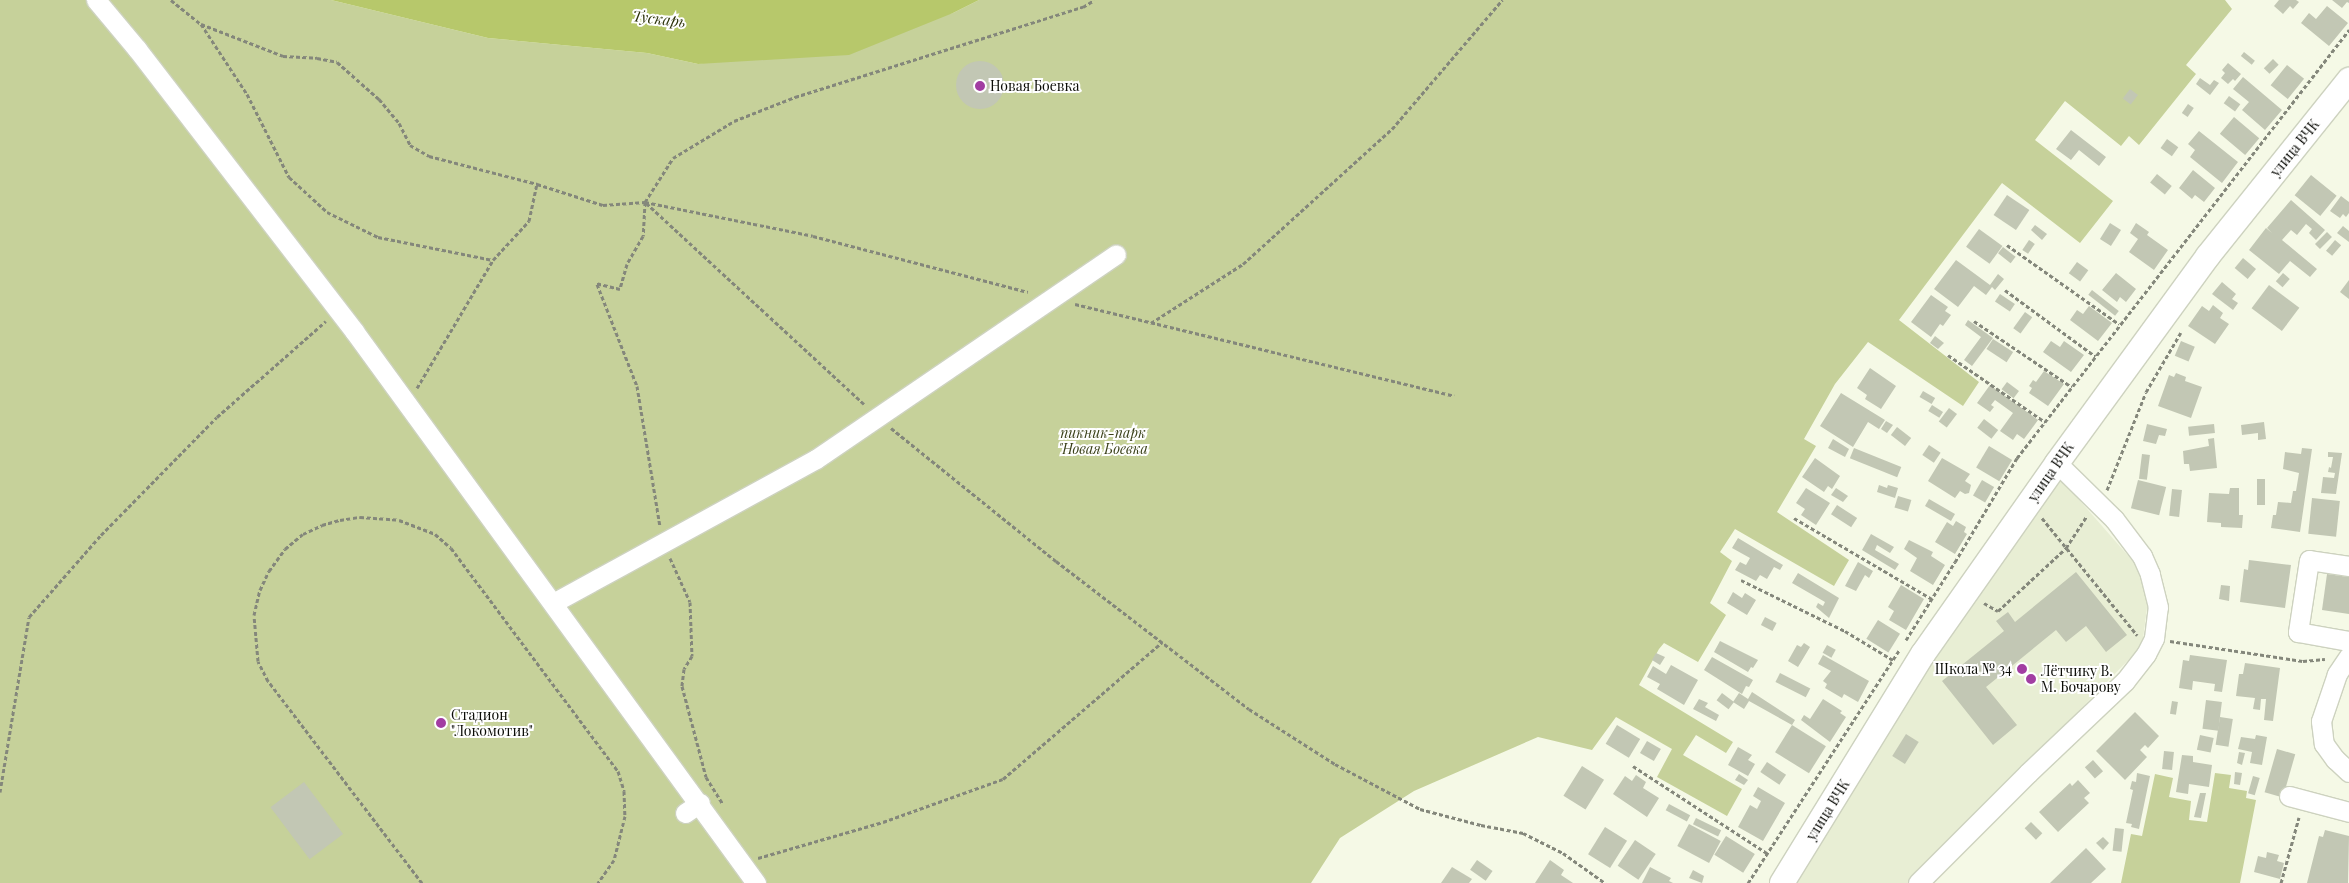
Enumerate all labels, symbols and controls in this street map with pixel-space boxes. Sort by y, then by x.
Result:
water label: Тускарь [631,7,687,31]
place label: Новая Боевка [990,78,1079,94]
marker: Новая Боевка [974,80,986,92]
street label: улица ВЧК [2267,116,2323,180]
park label: пикник-парк "Новая Боевка [1058,425,1148,458]
street label: улица ВЧК [2024,439,2078,505]
place label: Школа № 34 [1935,661,2012,677]
marker: Школа № 34 [2016,663,2028,675]
place label: Лётчику В. М. Бочарову [2041,663,2121,696]
marker: Лётчику В. М. Бочарову [2025,673,2037,685]
place label: Стадион "Локомотив" [451,707,533,740]
marker: Стадион "Локомотив" [435,717,447,729]
street label: улица ВЧК [1803,776,1853,844]

